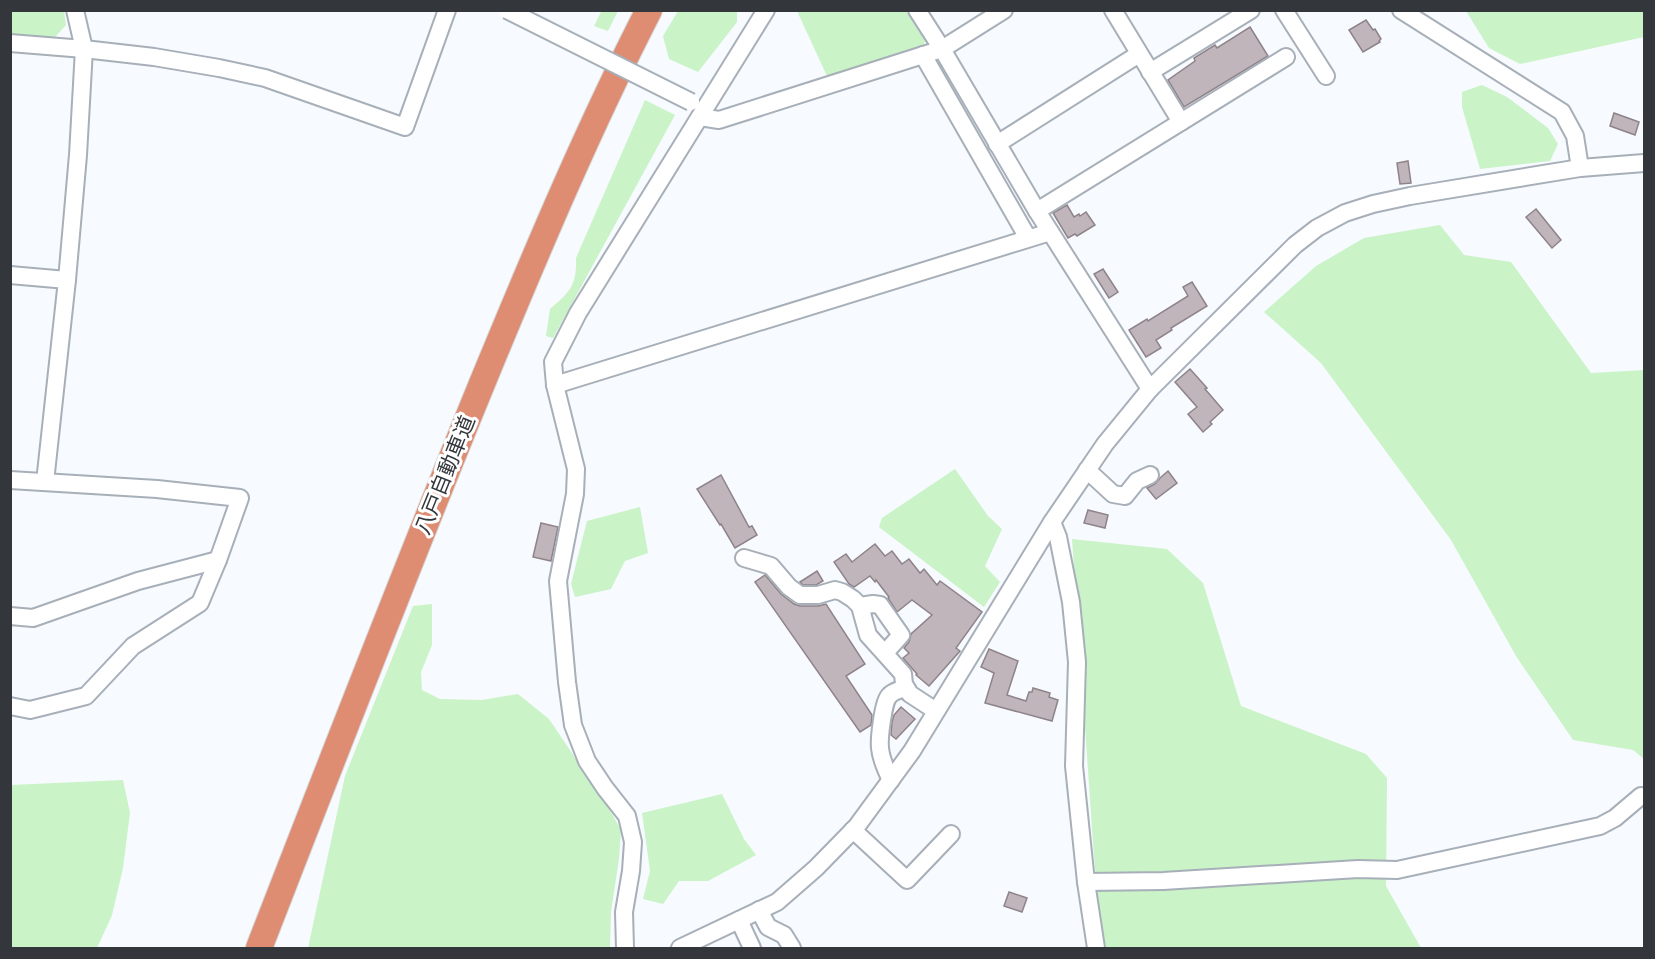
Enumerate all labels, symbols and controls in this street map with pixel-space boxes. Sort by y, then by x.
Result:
street label: 八戸自動車道 [410,412,480,538]

